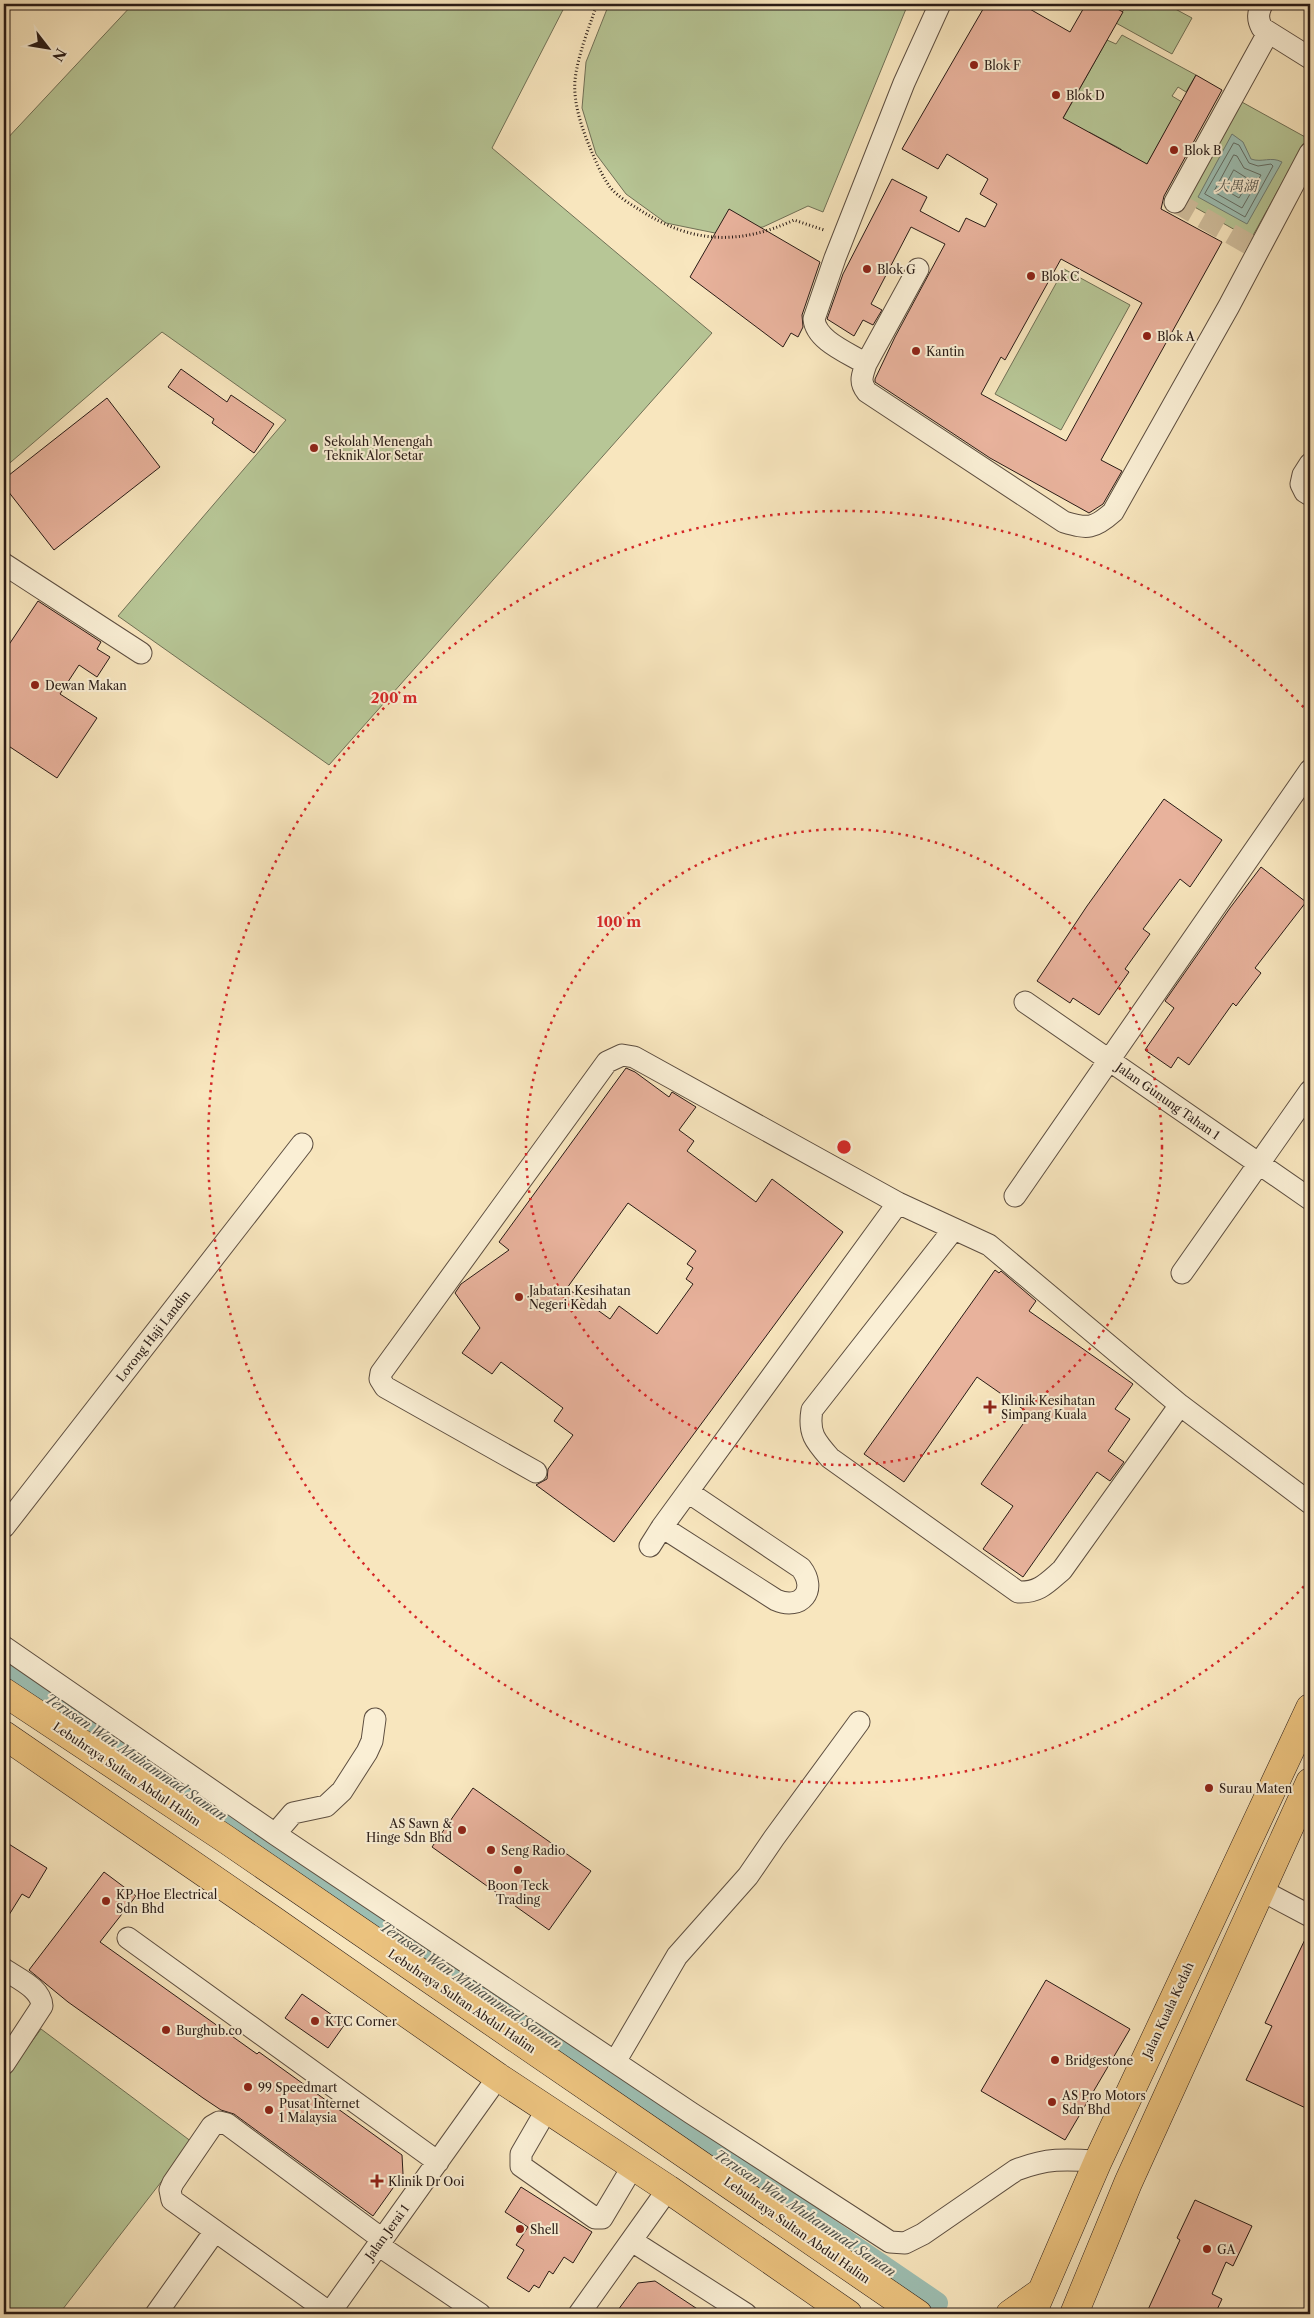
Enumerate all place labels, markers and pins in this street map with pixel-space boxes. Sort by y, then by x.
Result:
place label: Blok F [984,58,1021,73]
marker: Blok F [968,59,980,71]
place label: Blok D [1066,88,1105,103]
marker: Blok D [1050,89,1062,101]
place label: Blok B [1184,143,1222,158]
marker: Blok B [1168,144,1180,156]
place label: Blok G [877,262,916,277]
marker: Blok G [861,263,873,275]
place label: Blok C [1041,269,1079,284]
marker: Blok C [1025,270,1037,282]
place label: Blok A [1157,329,1196,344]
marker: Blok A [1141,330,1153,342]
place label: Kantin [926,344,965,359]
marker: Kantin [910,345,922,357]
place label: Sekolah Menengah Teknik Alor Setar [324,434,433,463]
marker: Sekolah Menengah Teknik Alor Setar [308,442,320,454]
place label: Dewan Makan [45,678,127,693]
marker: Dewan Makan [29,679,41,691]
centre of rings [835,1138,853,1156]
place label: Jabatan Kesihatan Negeri Kedah [527,1283,631,1312]
marker: Jabatan Kesihatan Negeri Kedah [513,1291,525,1303]
place label: Klinik Kesihatan Simpang Kuala [1001,1393,1096,1422]
marker: Klinik Kesihatan Simpang Kuala [983,1400,997,1414]
place label: Surau Maten [1219,1781,1293,1796]
marker: Surau Maten [1203,1782,1215,1794]
place label: AS Sawn & Hinge Sdn Bhd [366,1816,453,1845]
marker: AS Sawn & Hinge Sdn Bhd [456,1824,468,1836]
place label: Seng Radio [501,1843,565,1858]
marker: Seng Radio [485,1844,497,1856]
marker: Boon Teck Trading [512,1864,524,1876]
place label: Boon Teck Trading [487,1878,550,1907]
place label: KP Hoe Electrical Sdn Bhd [116,1887,218,1916]
marker: KP Hoe Electrical Sdn Bhd [100,1895,112,1907]
place label: KTC Corner [325,2014,397,2029]
marker: KTC Corner [309,2015,321,2027]
place label: Burghub.co [176,2023,242,2038]
marker: Burghub.co [160,2024,172,2036]
place label: Bridgestone [1065,2053,1134,2068]
marker: Bridgestone [1049,2054,1061,2066]
place label: 99 Speedmart [258,2080,338,2095]
marker: 99 Speedmart [242,2081,254,2093]
place label: AS Pro Motors Sdn Bhd [1061,2088,1146,2117]
place label: Pusat Internet 1 Malaysia [279,2096,361,2125]
marker: AS Pro Motors Sdn Bhd [1046,2096,1058,2108]
marker: Pusat Internet 1 Malaysia [263,2104,275,2116]
marker: Klinik Dr Ooi [370,2174,384,2188]
place label: Klinik Dr Ooi [388,2174,465,2189]
place label: Shell [530,2222,559,2237]
marker: Shell [514,2223,526,2235]
place label: GA [1217,2242,1236,2257]
marker: GA [1201,2243,1213,2255]

